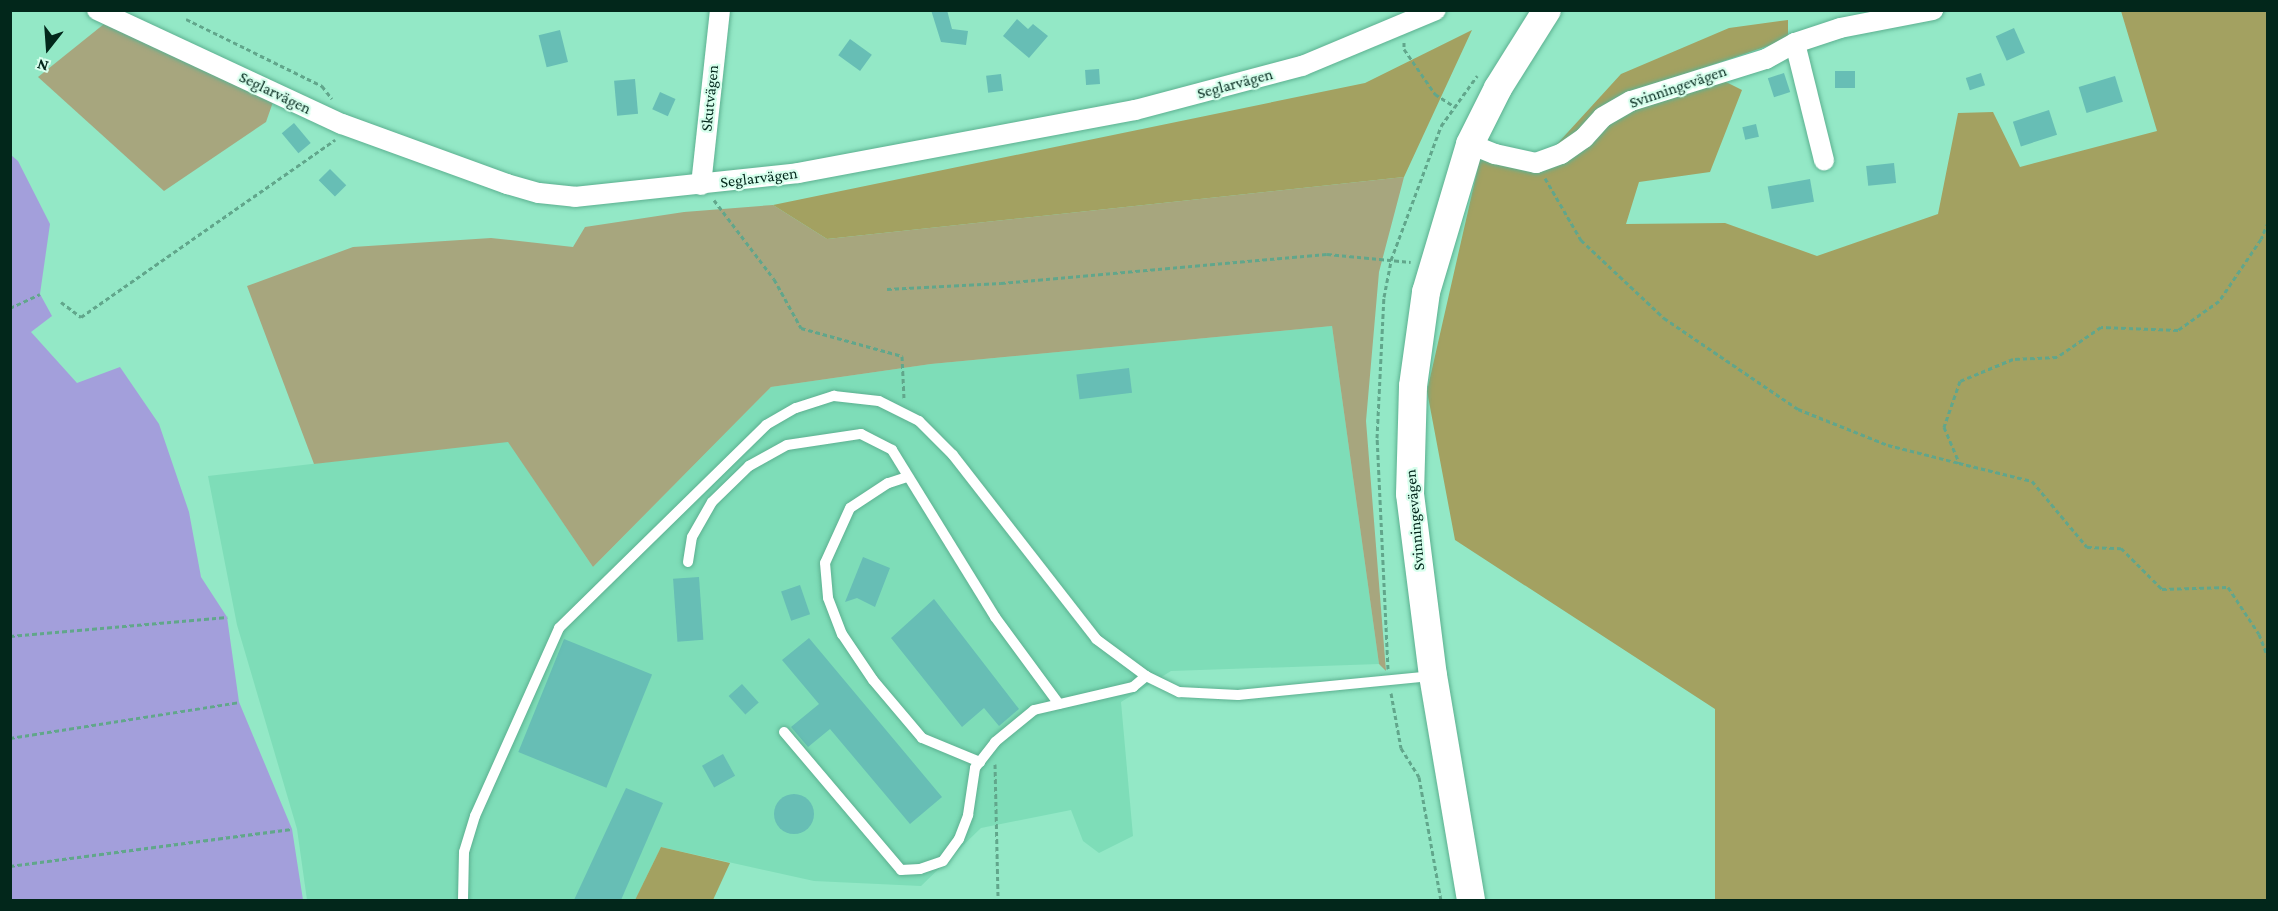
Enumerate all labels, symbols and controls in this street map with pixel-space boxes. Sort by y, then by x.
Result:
north arrow [18,18,78,78]
text: N [35,56,50,75]
street label: Svinningevägen [1627,61,1729,113]
street label: Skutvägen [697,64,723,132]
street label: Seglarvägen [1195,65,1275,103]
street label: Seglarvägen [236,67,314,119]
street label: Seglarvägen [719,164,799,192]
street label: Svinningevägen [1401,469,1429,571]

